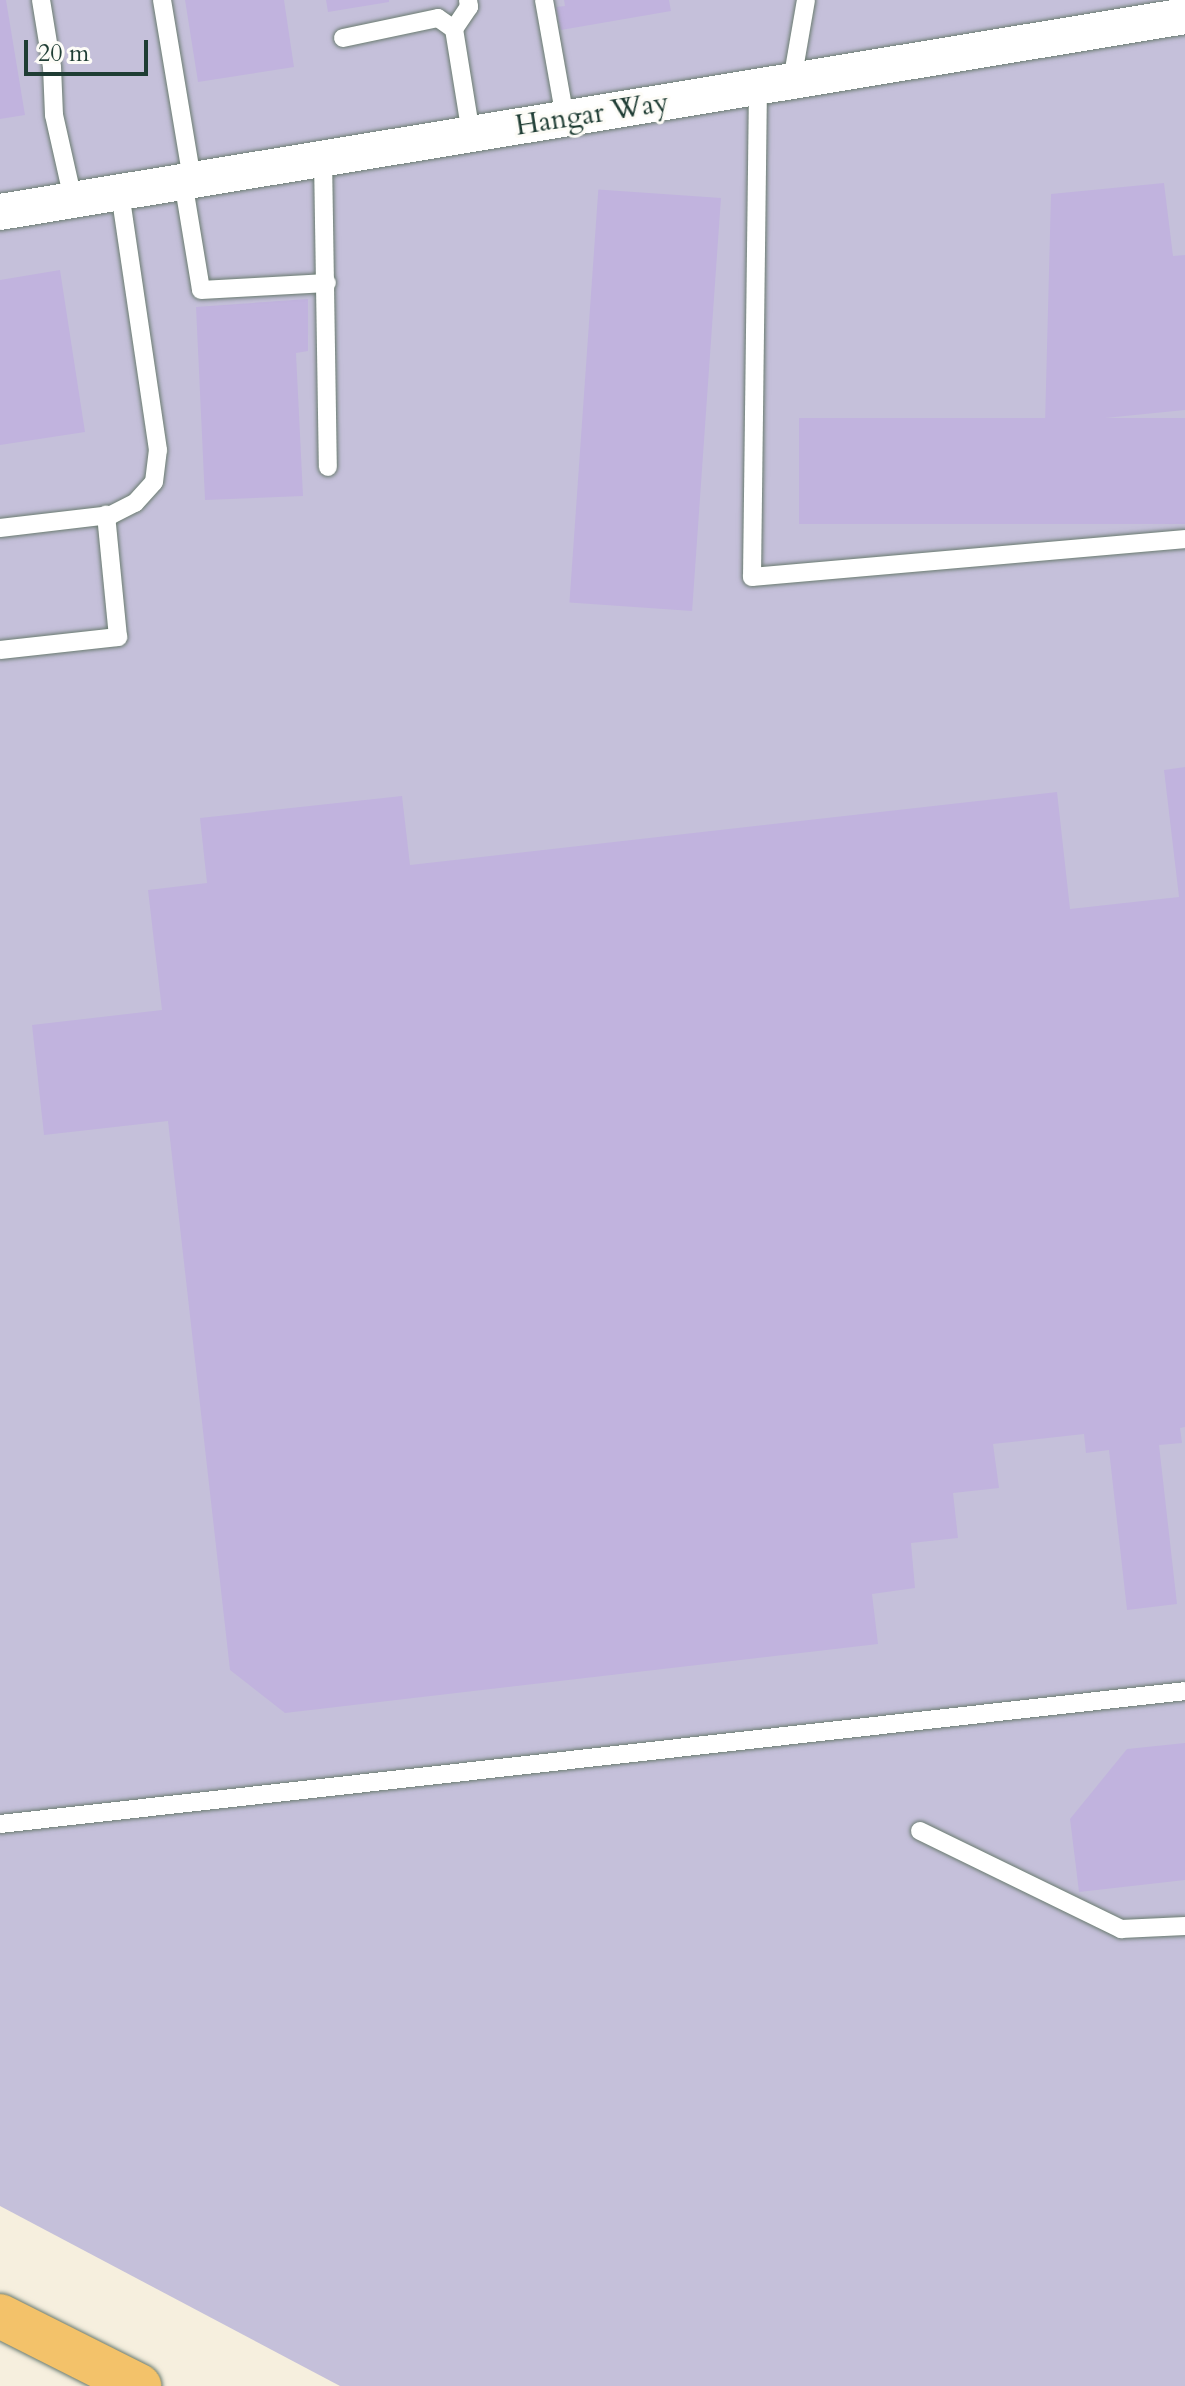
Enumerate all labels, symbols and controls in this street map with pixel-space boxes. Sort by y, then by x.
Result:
scale bar [28,24,152,74]
text: 20 m [38,37,89,70]
street label: Hangar Way [513,85,671,143]

